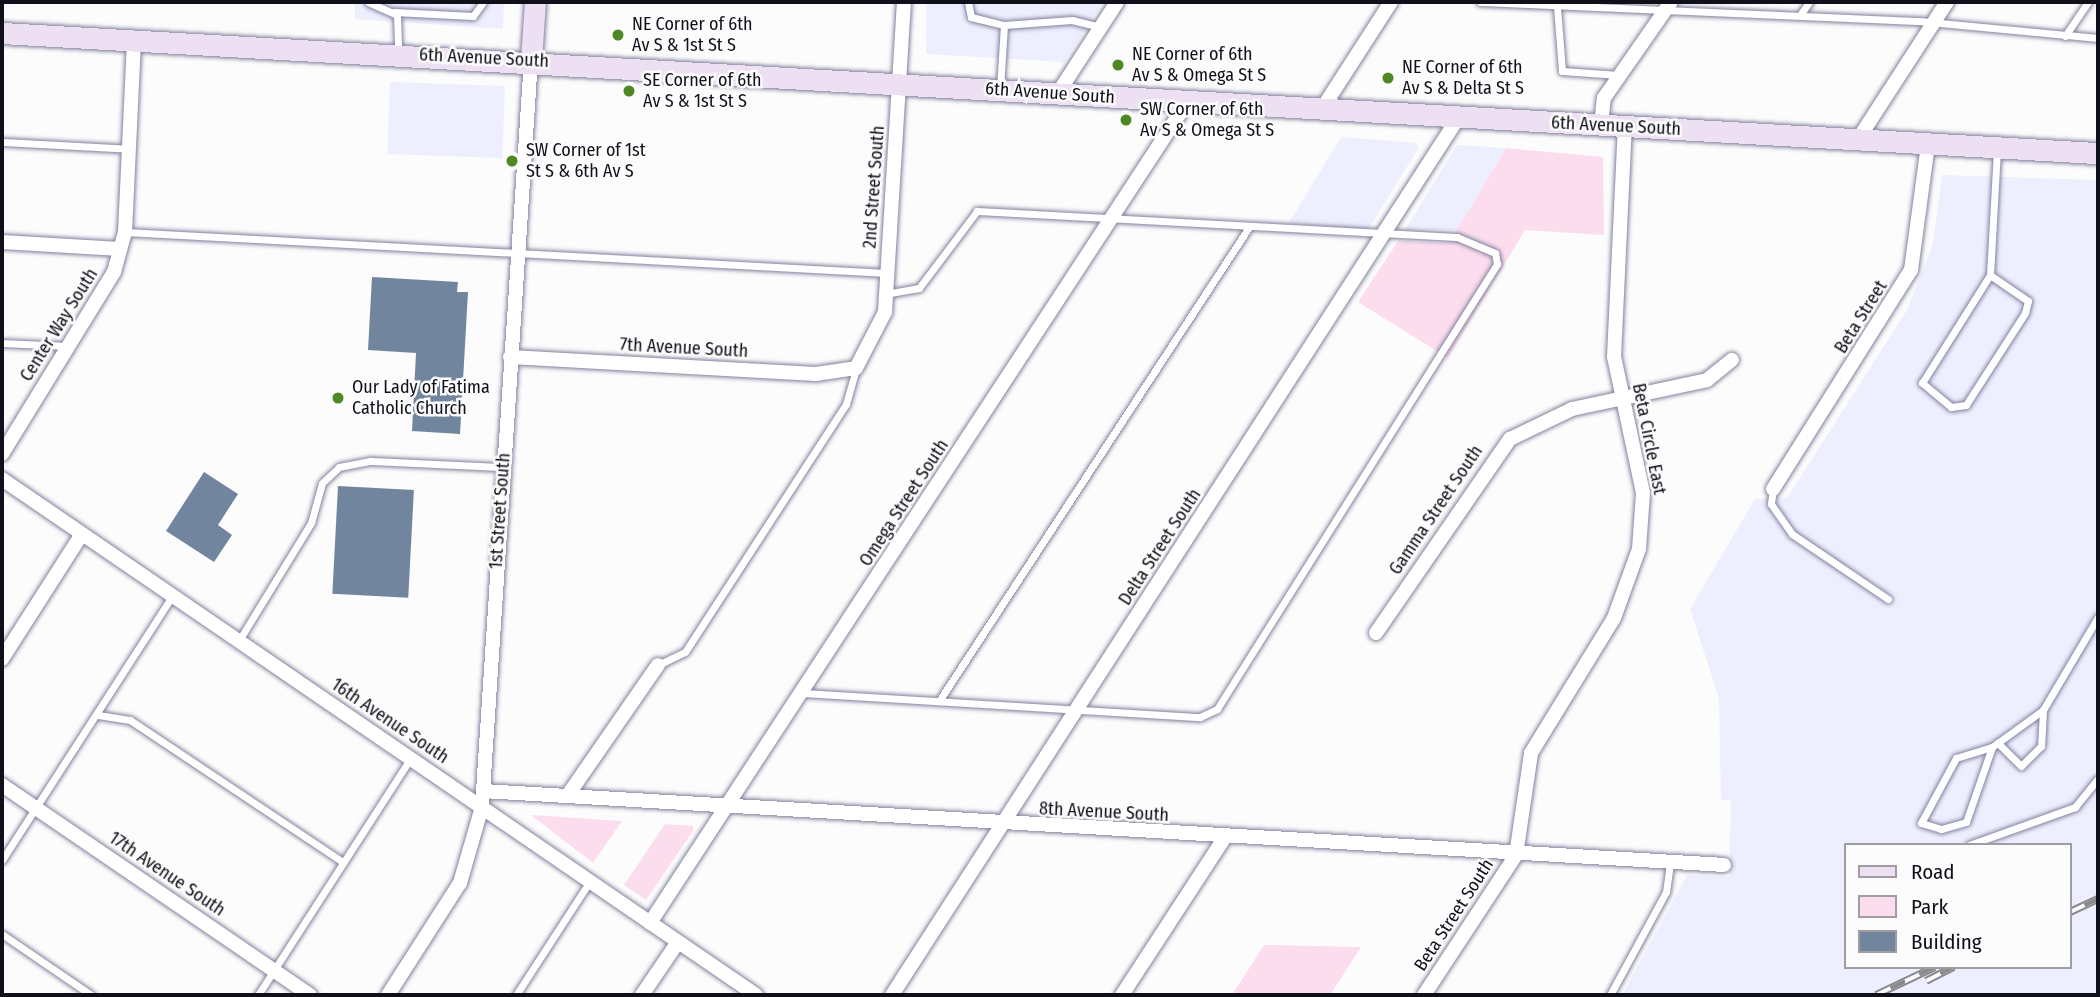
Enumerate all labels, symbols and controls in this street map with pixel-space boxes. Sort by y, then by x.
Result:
place label: NE Corner of 6th Av S & 1st St S [632,14,753,56]
marker: NE Corner of 6th Av S & 1st St S [610,27,626,43]
street label: 6th Avenue South [419,44,549,72]
place label: NE Corner of 6th Av S & Omega St S [1132,44,1266,86]
marker: NE Corner of 6th Av S & Omega St S [1110,57,1126,73]
place label: NE Corner of 6th Av S & Delta St S [1402,57,1524,100]
place label: SE Corner of 6th Av S & 1st St S [643,70,762,112]
marker: NE Corner of 6th Av S & Delta St S [1380,70,1396,86]
street label: 6th Avenue South [984,78,1116,108]
marker: SE Corner of 6th Av S & 1st St S [621,83,637,99]
place label: SW Corner of 6th Av S & Omega St S [1140,99,1274,142]
marker: SW Corner of 6th Av S & Omega St S [1118,112,1134,128]
street label: 6th Avenue South [1551,112,1681,140]
street label: 2nd Street South [859,125,889,249]
place label: SW Corner of 1st St S & 6th Av S [526,140,646,182]
marker: SW Corner of 1st St S & 6th Av S [504,153,520,169]
street label: Center Way South [16,265,102,385]
street label: Beta Street [1830,277,1892,357]
street label: 7th Avenue South [619,334,749,362]
place label: Our Lady of Fatima Catholic Church [352,377,490,420]
street label: Beta Circle East [1628,381,1670,497]
marker: Our Lady of Fatima Catholic Church [330,390,346,406]
street label: Omega Street South [855,436,953,570]
street label: Gamma Street South [1385,441,1487,579]
street label: 1st Street South [485,452,515,570]
street label: Delta Street South [1114,485,1206,609]
street label: 16th Avenue South [327,674,453,768]
street label: 8th Avenue South [1038,798,1170,826]
street label: 17th Avenue South [105,827,229,921]
legend [1844,843,2072,969]
street label: Beta Street South [1410,855,1498,975]
text: Road [1911,859,1955,885]
text: Park [1911,894,1948,920]
text: Building [1911,929,1982,955]

